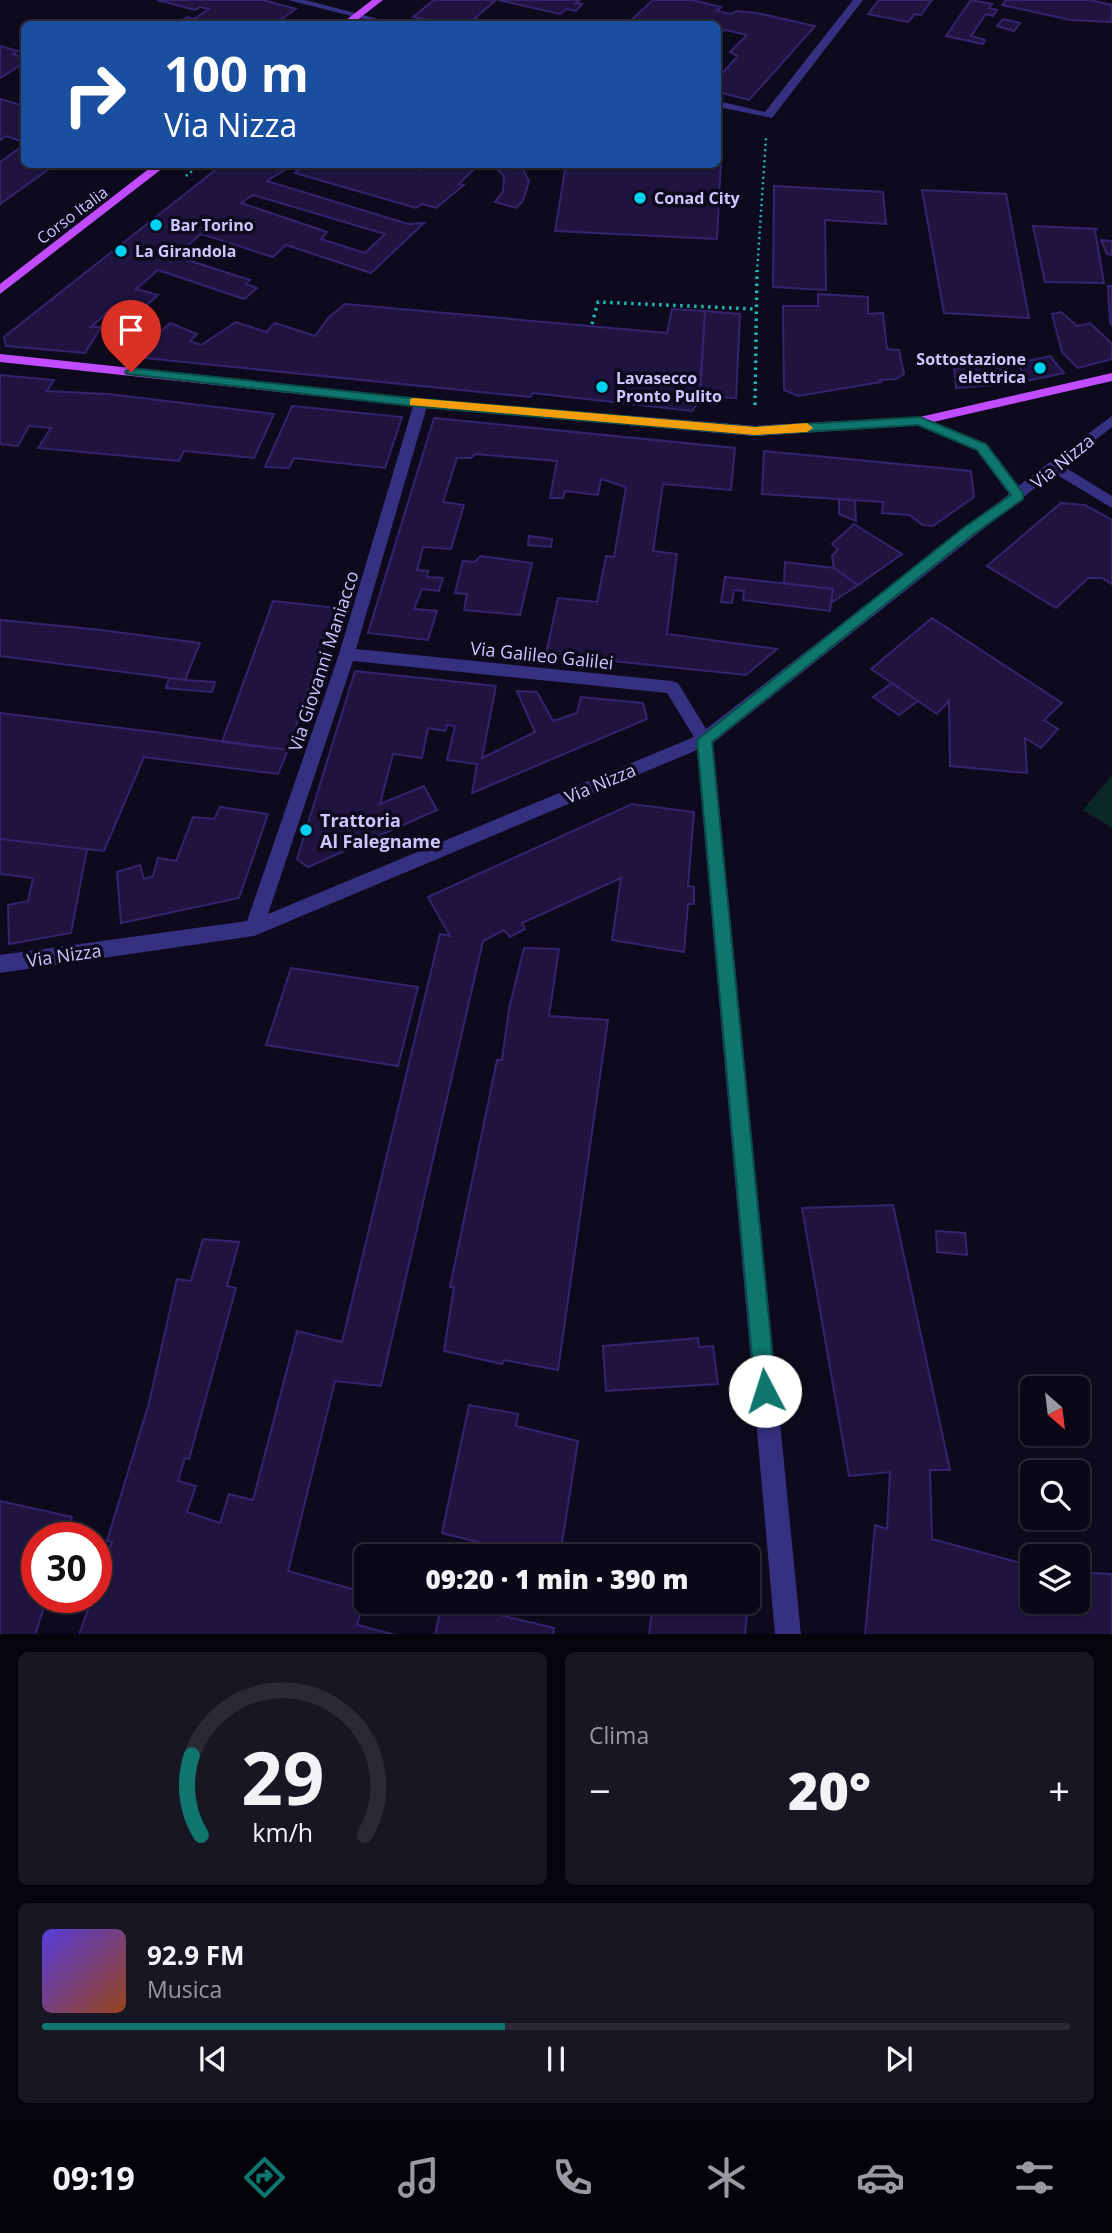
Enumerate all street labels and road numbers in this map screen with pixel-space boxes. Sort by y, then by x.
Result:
street label: Corso Italia [32,181,112,249]
street label: Via Nizza [1025,428,1099,494]
street label: Via Giovanni Maniacco [282,568,364,754]
street label: Via Galileo Galilei [469,636,615,674]
street label: Via Nizza [561,757,639,809]
street label: Via Nizza [25,938,103,972]

